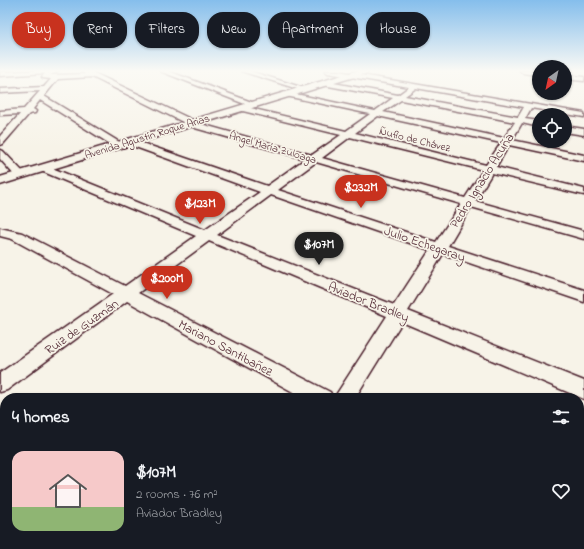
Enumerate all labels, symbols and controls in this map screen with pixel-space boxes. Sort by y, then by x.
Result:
chip: Buy [12,12,65,48]
chip: Rent [73,12,127,48]
chip: Filters [135,12,199,48]
chip: New [207,12,260,48]
chip: Apartment [268,12,358,48]
chip: House [366,12,430,48]
north arrow [532,60,572,100]
map controls [532,60,572,148]
button: locate [532,108,572,148]
street label: Avenida Agustín Roque Arias [83,110,212,165]
street label: Ñuflo de Chávez [378,123,452,157]
street label: Ángel María Zuloaga [227,128,318,169]
street label: Pedro Ignacio Acuña [445,130,520,233]
pin: $232M [333,175,389,209]
text: $232M [344,178,378,197]
pin: $123M [172,191,228,225]
text: $123M [184,194,216,213]
street label: Julio Echegaray [381,222,468,268]
pin: $107M [291,232,347,266]
text: $107M [304,235,334,254]
pin: $200M [139,266,195,300]
text: $200M [150,269,184,288]
street label: Aviador Bradley [325,277,412,328]
street label: Ruiz de Guzmán [41,295,123,360]
street label: Mariano Santibañez [175,315,276,382]
text: 4 homes [12,405,70,430]
icon: filters [550,406,572,428]
text: $107M [136,460,176,485]
icon: home [44,467,92,515]
icon: heart [550,480,572,502]
text: 2 rooms · 76 m² [136,485,218,504]
text: Aviador Bradley [136,504,222,523]

